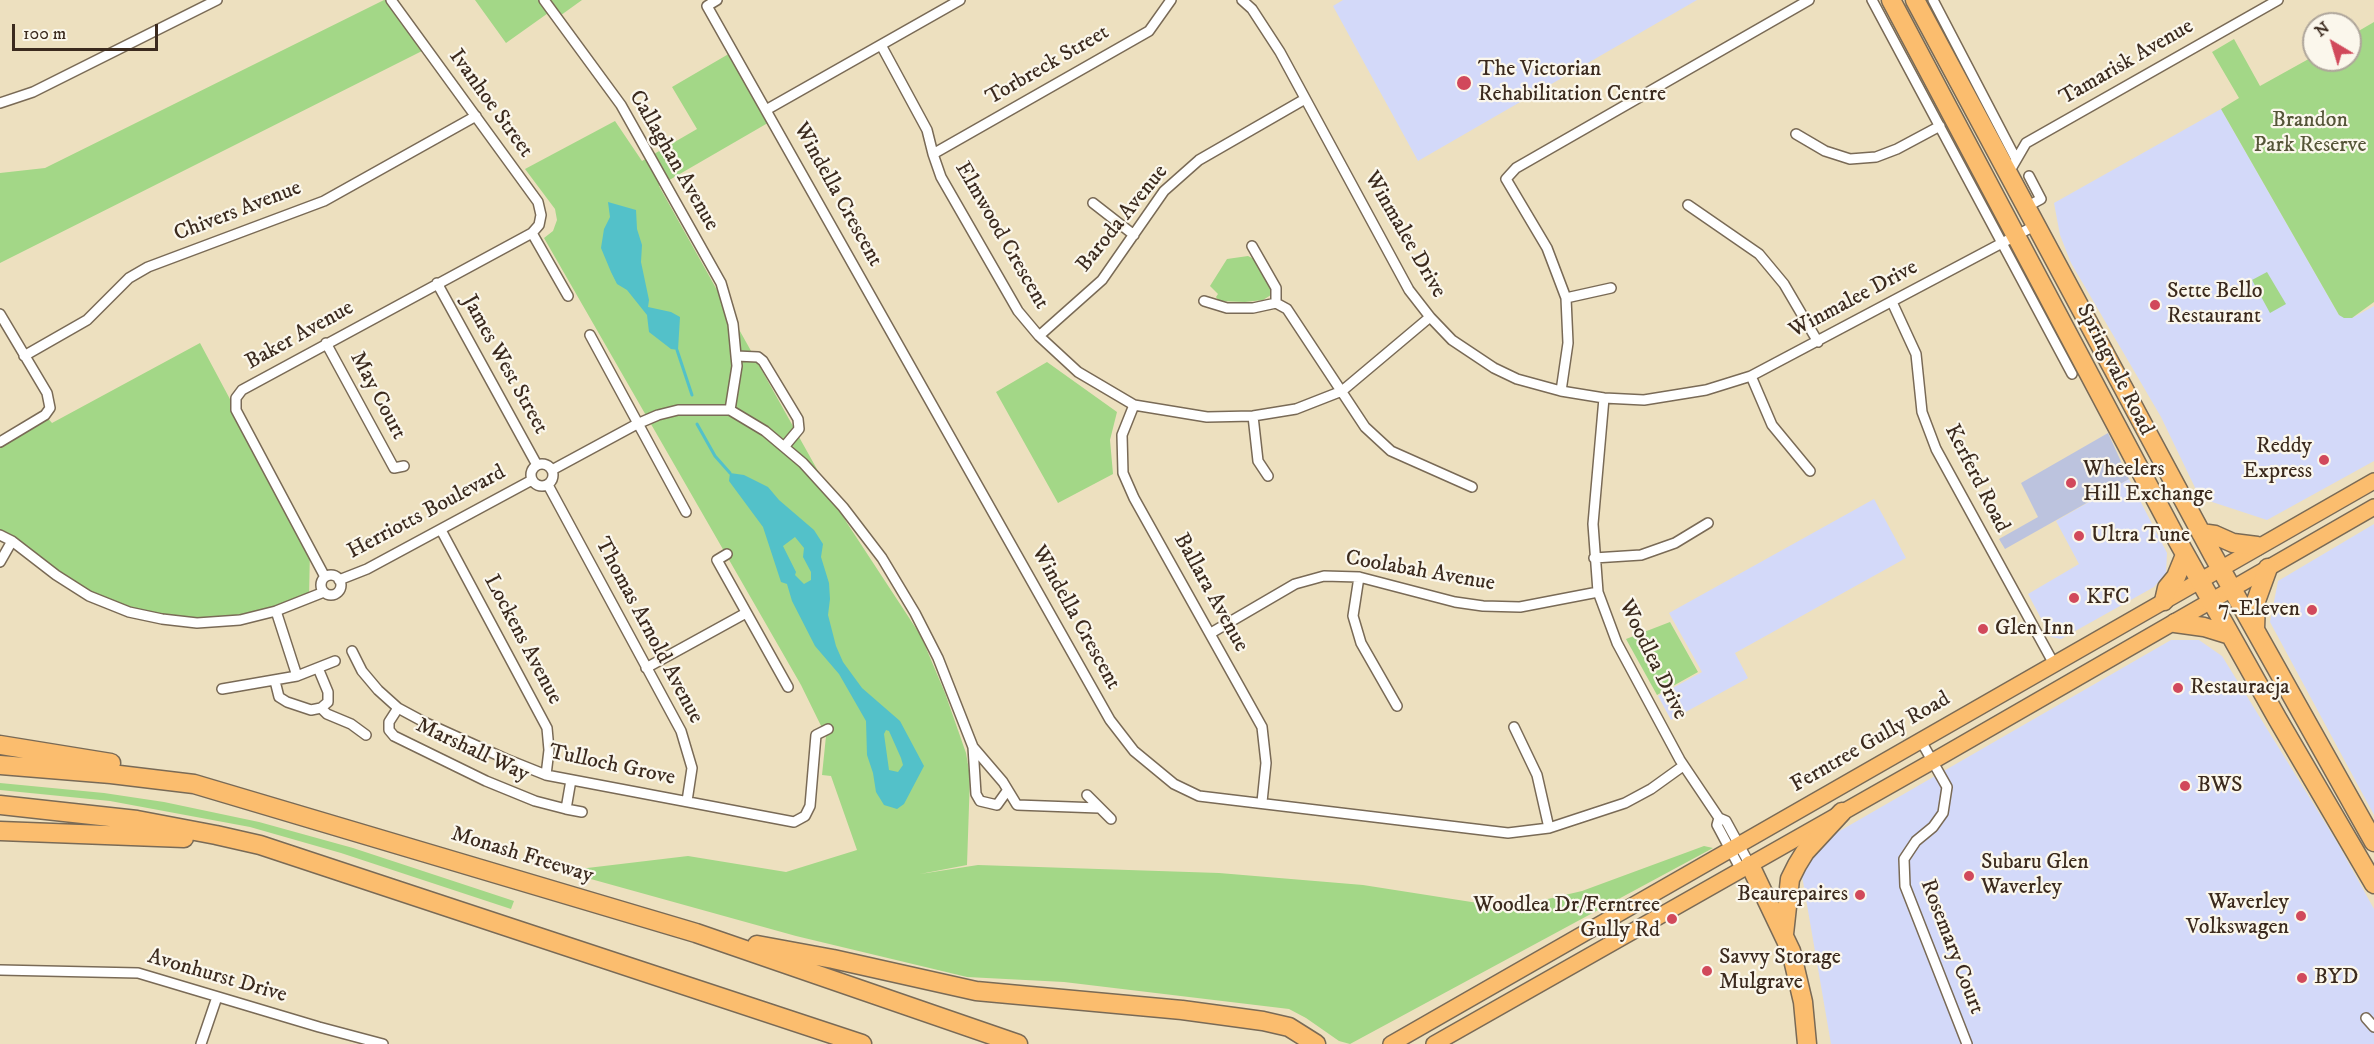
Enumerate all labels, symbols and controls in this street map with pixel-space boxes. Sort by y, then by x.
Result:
scale bar [15,12,160,50]
north arrow [2302,12,2362,72]
street label: Tamarisk Avenue [2055,14,2199,112]
text: N [2311,17,2333,41]
street label: Torbreck Street [982,20,1114,112]
text: 100 m [23,23,66,45]
street label: Ivanhoe Street [442,45,538,163]
place label: The Victorian Rehabilitation Centre [1478,57,1666,108]
marker: The Victorian Rehabilitation Centre [1455,74,1473,92]
street label: Callaghan Avenue [622,86,724,236]
park label: Brandon Park Reserve [2253,108,2367,160]
street label: Windella Crescent [786,118,888,272]
street label: Elmwood Crescent [948,158,1054,314]
street label: Baroda Avenue [1072,160,1174,278]
street label: Winmalee Drive [1357,167,1451,303]
street label: Chivers Avenue [171,176,305,248]
street label: Winmalee Drive [1785,255,1923,345]
place label: Sette Bello Restaurant [2167,279,2262,330]
street label: James West Street [455,291,553,439]
street label: Baker Avenue [241,296,359,376]
marker: Sette Bello Restaurant [2148,298,2162,312]
street label: Springvale Road [2070,300,2158,440]
street label: May Court [343,348,411,444]
street label: Kerferd Road [1937,420,2015,538]
place label: Reddy Express [2243,434,2312,486]
marker: Reddy Express [2317,453,2331,467]
place label: Wheelers Hill Exchange [2083,457,2213,508]
street label: Herriotts Boulevard [343,460,511,566]
marker: Wheelers Hill Exchange [2064,476,2078,490]
place label: Ultra Tune [2091,523,2190,549]
street label: Ballara Avenue [1167,529,1253,657]
marker: Ultra Tune [2072,529,2086,543]
street label: Thomas Arnold Avenue [588,534,708,728]
street label: Windella Crescent [1024,541,1126,695]
street label: Coolabah Avenue [1343,546,1497,598]
street label: Lockens Avenue [477,571,567,709]
place label: KFC [2086,585,2130,611]
marker: KFC [2067,591,2081,605]
street label: Woodlea Drive [1612,596,1692,724]
place label: 7-Eleven [2218,597,2300,623]
marker: 7-Eleven [2305,603,2319,617]
place label: Glen Inn [1995,616,2074,642]
marker: Glen Inn [1976,622,1990,636]
place label: Restauracja [2190,675,2290,701]
marker: Restauracja [2171,681,2185,695]
street label: Ferntree Gully Road [1787,687,1955,799]
street label: Marshall Way [411,713,533,789]
street label: Tulloch Grove [547,740,677,792]
place label: BWS [2197,773,2243,799]
marker: BWS [2178,779,2192,793]
street label: Monash Freeway [448,822,596,890]
place label: Subaru Glen Waverley [1981,850,2089,902]
marker: Subaru Glen Waverley [1962,869,1976,883]
street label: Rosemary Court [1913,876,1989,1018]
place label: Beaurepaires [1737,882,1848,908]
marker: Beaurepaires [1853,888,1867,902]
place label: Waverley Volkswagen [2186,890,2289,942]
place label: Woodlea Dr/Ferntree Gully Rd [1473,893,1660,944]
marker: Waverley Volkswagen [2294,909,2308,923]
marker: Woodlea Dr/Ferntree Gully Rd [1665,912,1679,926]
street label: Avonhurst Drive [144,945,290,1009]
place label: Savvy Storage Mulgrave [1719,945,1841,996]
marker: Savvy Storage Mulgrave [1700,964,1714,978]
place label: BYD [2314,965,2358,991]
marker: BYD [2295,971,2309,985]

